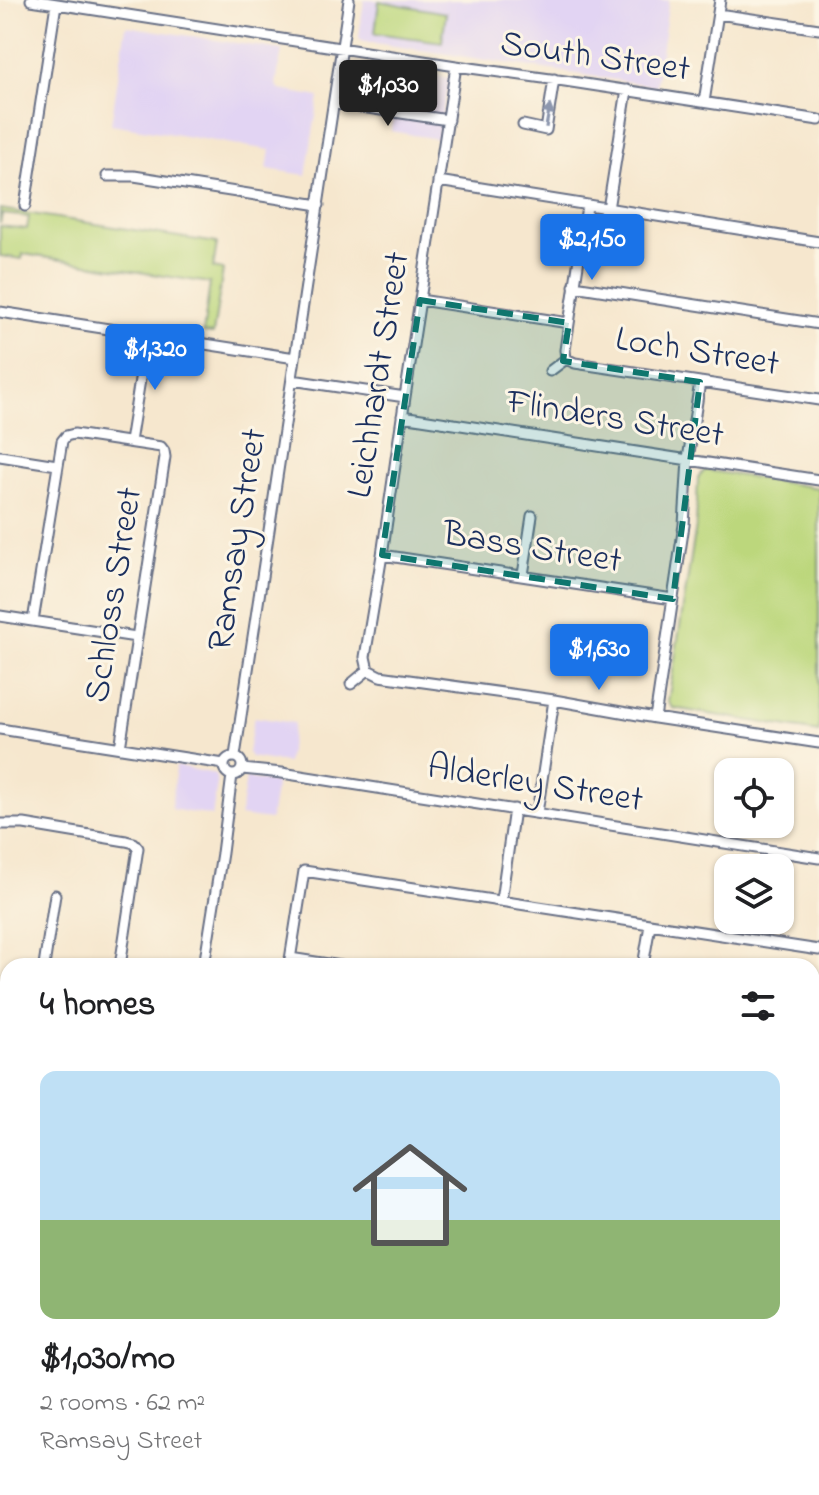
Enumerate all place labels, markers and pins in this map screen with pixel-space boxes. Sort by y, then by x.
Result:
pin: $1,030 [323,60,453,128]
pin: $2,150 [527,214,657,282]
pin: $1,320 [90,324,220,392]
pin: $1,630 [534,624,664,692]

